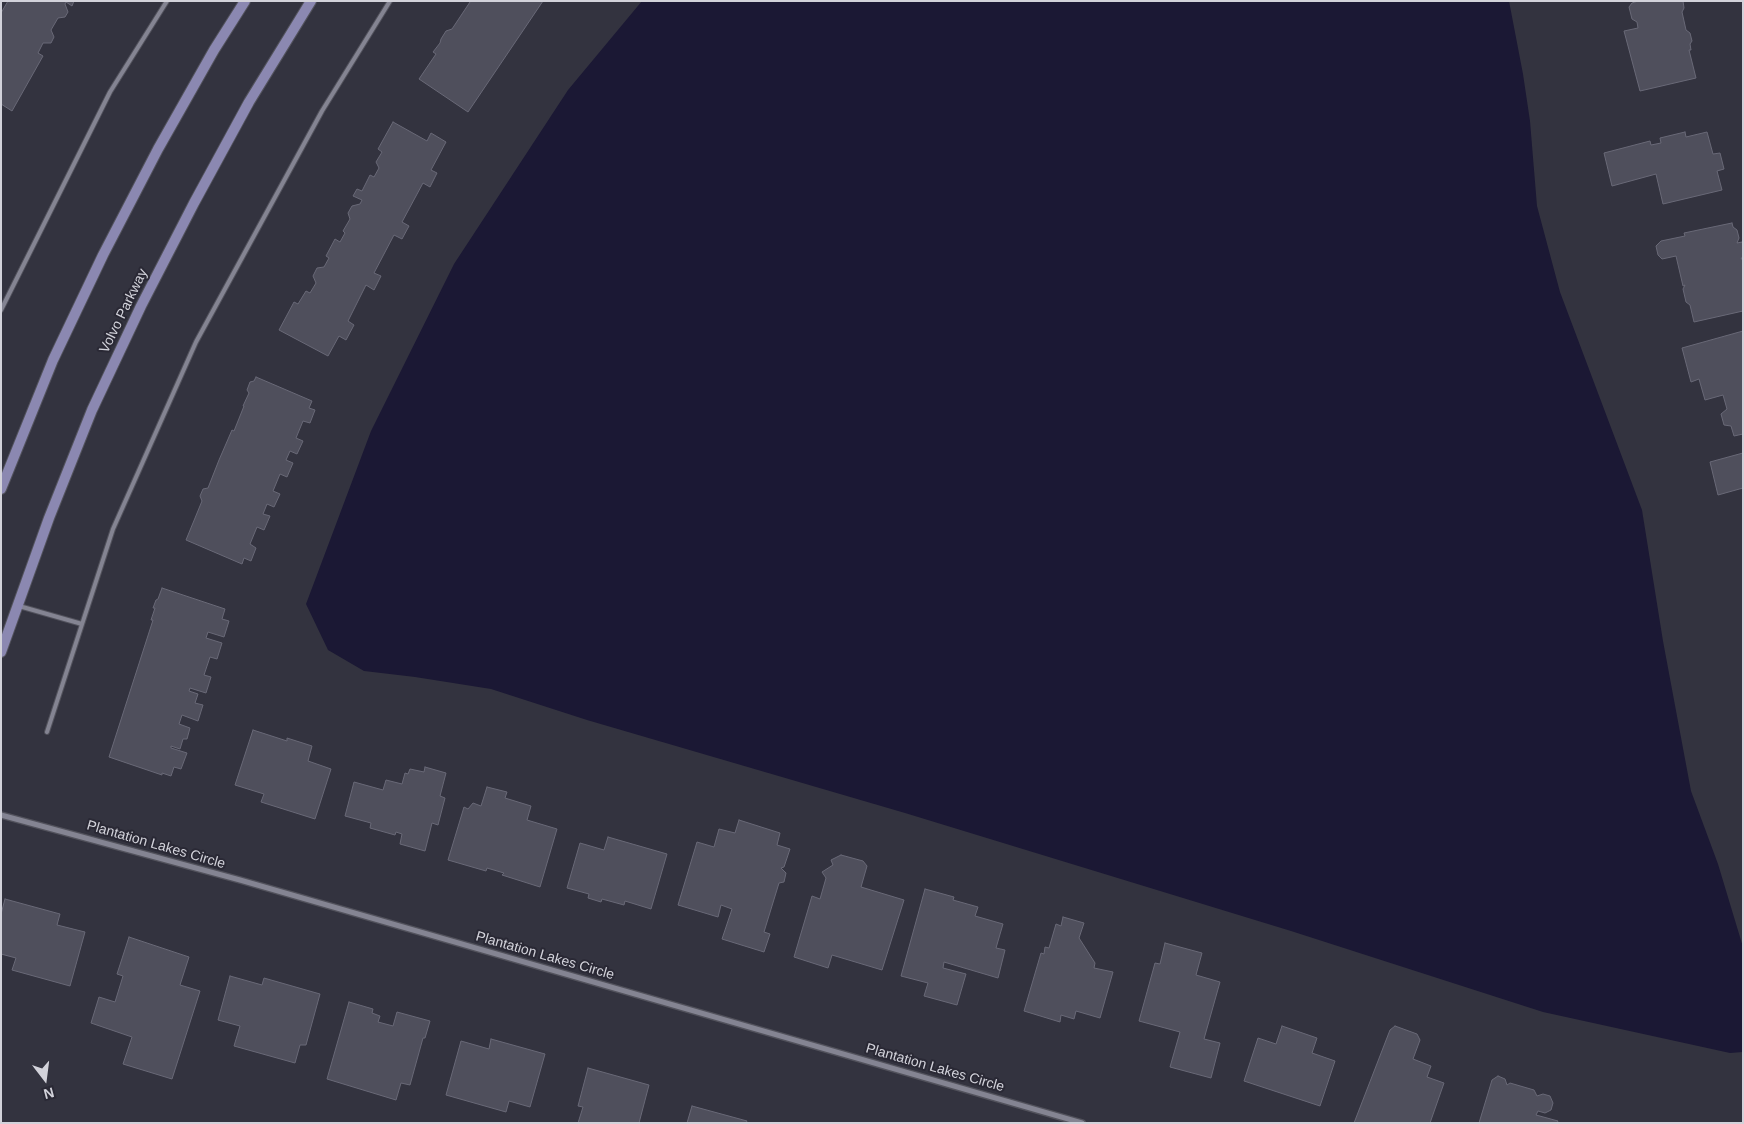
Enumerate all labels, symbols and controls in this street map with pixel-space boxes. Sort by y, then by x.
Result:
street label: Volvo Parkway [96,266,152,356]
street label: Plantation Lakes Circle [85,817,227,873]
street label: Plantation Lakes Circle [474,928,616,984]
street label: Plantation Lakes Circle [864,1040,1006,1096]
north arrow [20,1054,70,1104]
text: N [42,1084,56,1103]

